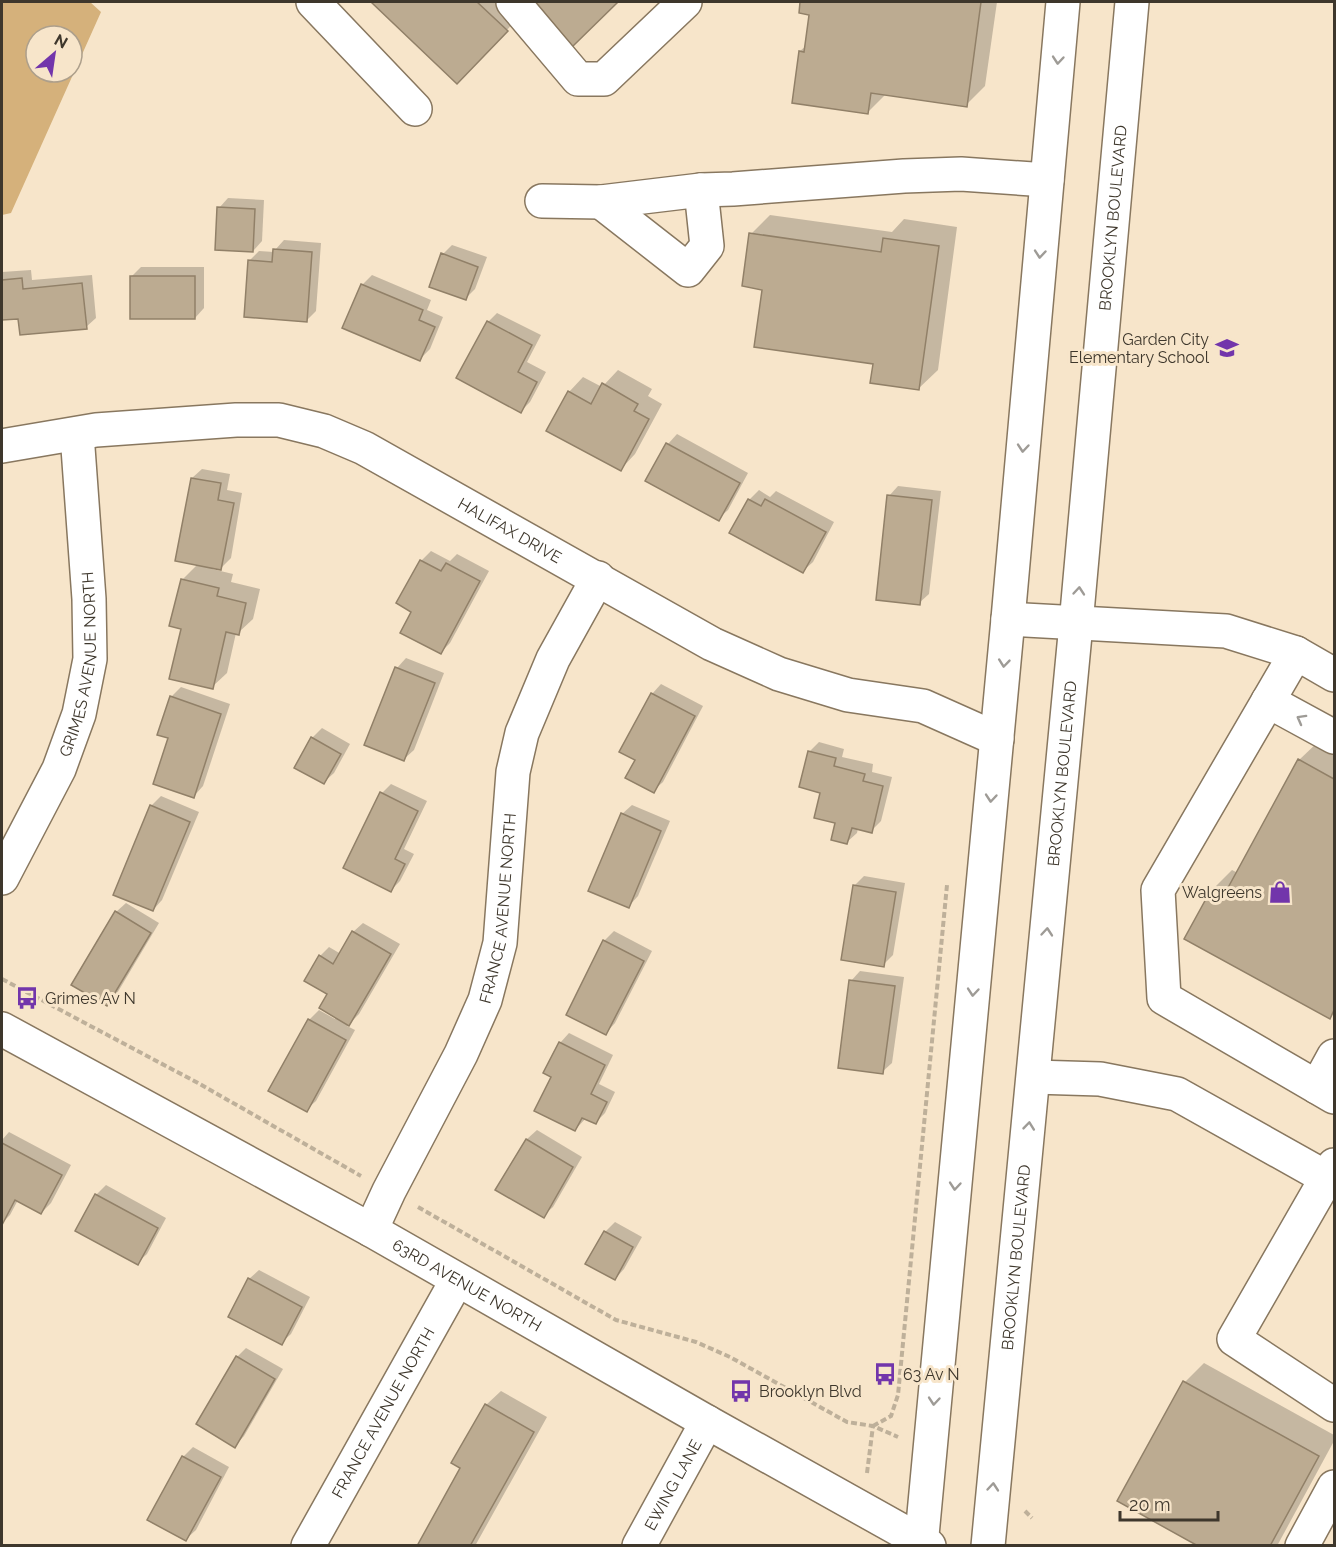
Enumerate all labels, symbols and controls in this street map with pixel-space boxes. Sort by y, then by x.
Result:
north arrow [24,24,84,84]
text: N [51,30,71,53]
one-way arrow [1052,55,1065,64]
street label: BROOKLYN BOULEVARD [1095,124,1131,312]
one-way arrow [1034,249,1047,259]
place label: Garden City Elementary School [1069,330,1210,367]
school or university icon: Garden City Elementary School [1214,335,1240,361]
one-way arrow [1017,444,1030,453]
street label: HALIFAX DRIVE [455,494,565,567]
street label: GRIMES AVENUE NORTH [55,571,101,759]
one-way arrow [1072,587,1085,596]
one-way arrow [998,659,1011,668]
street label: BROOKLYN BOULEVARD [1044,680,1081,867]
one-way arrow [1297,715,1307,726]
one-way arrow [985,793,998,802]
street label: FRANCE AVENUE NORTH [476,812,520,1005]
shop icon: Walgreens [1267,879,1293,905]
place label: Walgreens [1182,883,1262,902]
one-way arrow [1040,927,1053,936]
bus stop icon: Grimes Av N [14,985,40,1011]
one-way arrow [967,987,980,996]
place label: Grimes Av N [45,989,136,1008]
one-way arrow [1022,1121,1035,1131]
street label: BROOKLYN BOULEVARD [998,1164,1034,1351]
one-way arrow [949,1181,962,1190]
street label: 63RD AVENUE NORTH [389,1235,545,1336]
street label: FRANCE AVENUE NORTH [328,1324,439,1501]
bus stop icon: 63 Av N [872,1361,898,1387]
place label: 63 Av N [903,1365,960,1384]
bus stop icon: Brooklyn Blvd [728,1378,754,1404]
place label: Brooklyn Blvd [759,1382,862,1401]
one-way arrow [928,1396,941,1405]
street label: EWING LANE [641,1436,706,1534]
one-way arrow [986,1483,999,1492]
scale bar [1120,1484,1218,1522]
text: 20 m [1129,1494,1171,1515]

